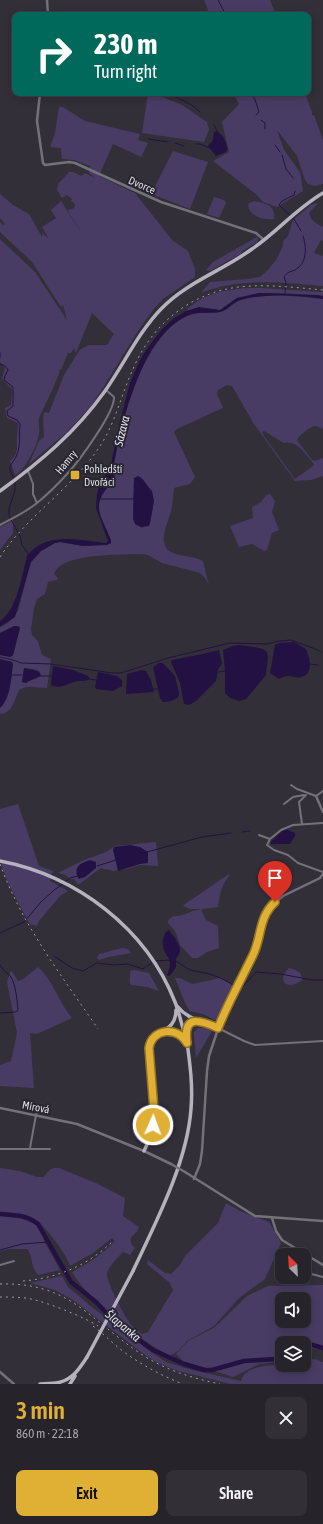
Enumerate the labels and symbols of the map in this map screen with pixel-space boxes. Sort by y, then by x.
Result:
street label: Dvorce [127,174,157,196]
water label: Sázava [111,414,133,449]
street label: Hamry [53,447,80,476]
place label: Pohledští Dvořáci [84,463,123,488]
marker: Pohledští Dvořáci [69,469,81,481]
pin [258,861,292,902]
street label: Mírová [21,1098,51,1116]
position arrow [132,1104,174,1146]
north arrow [275,1248,311,1284]
water label: Šlapanka [102,1307,144,1345]

